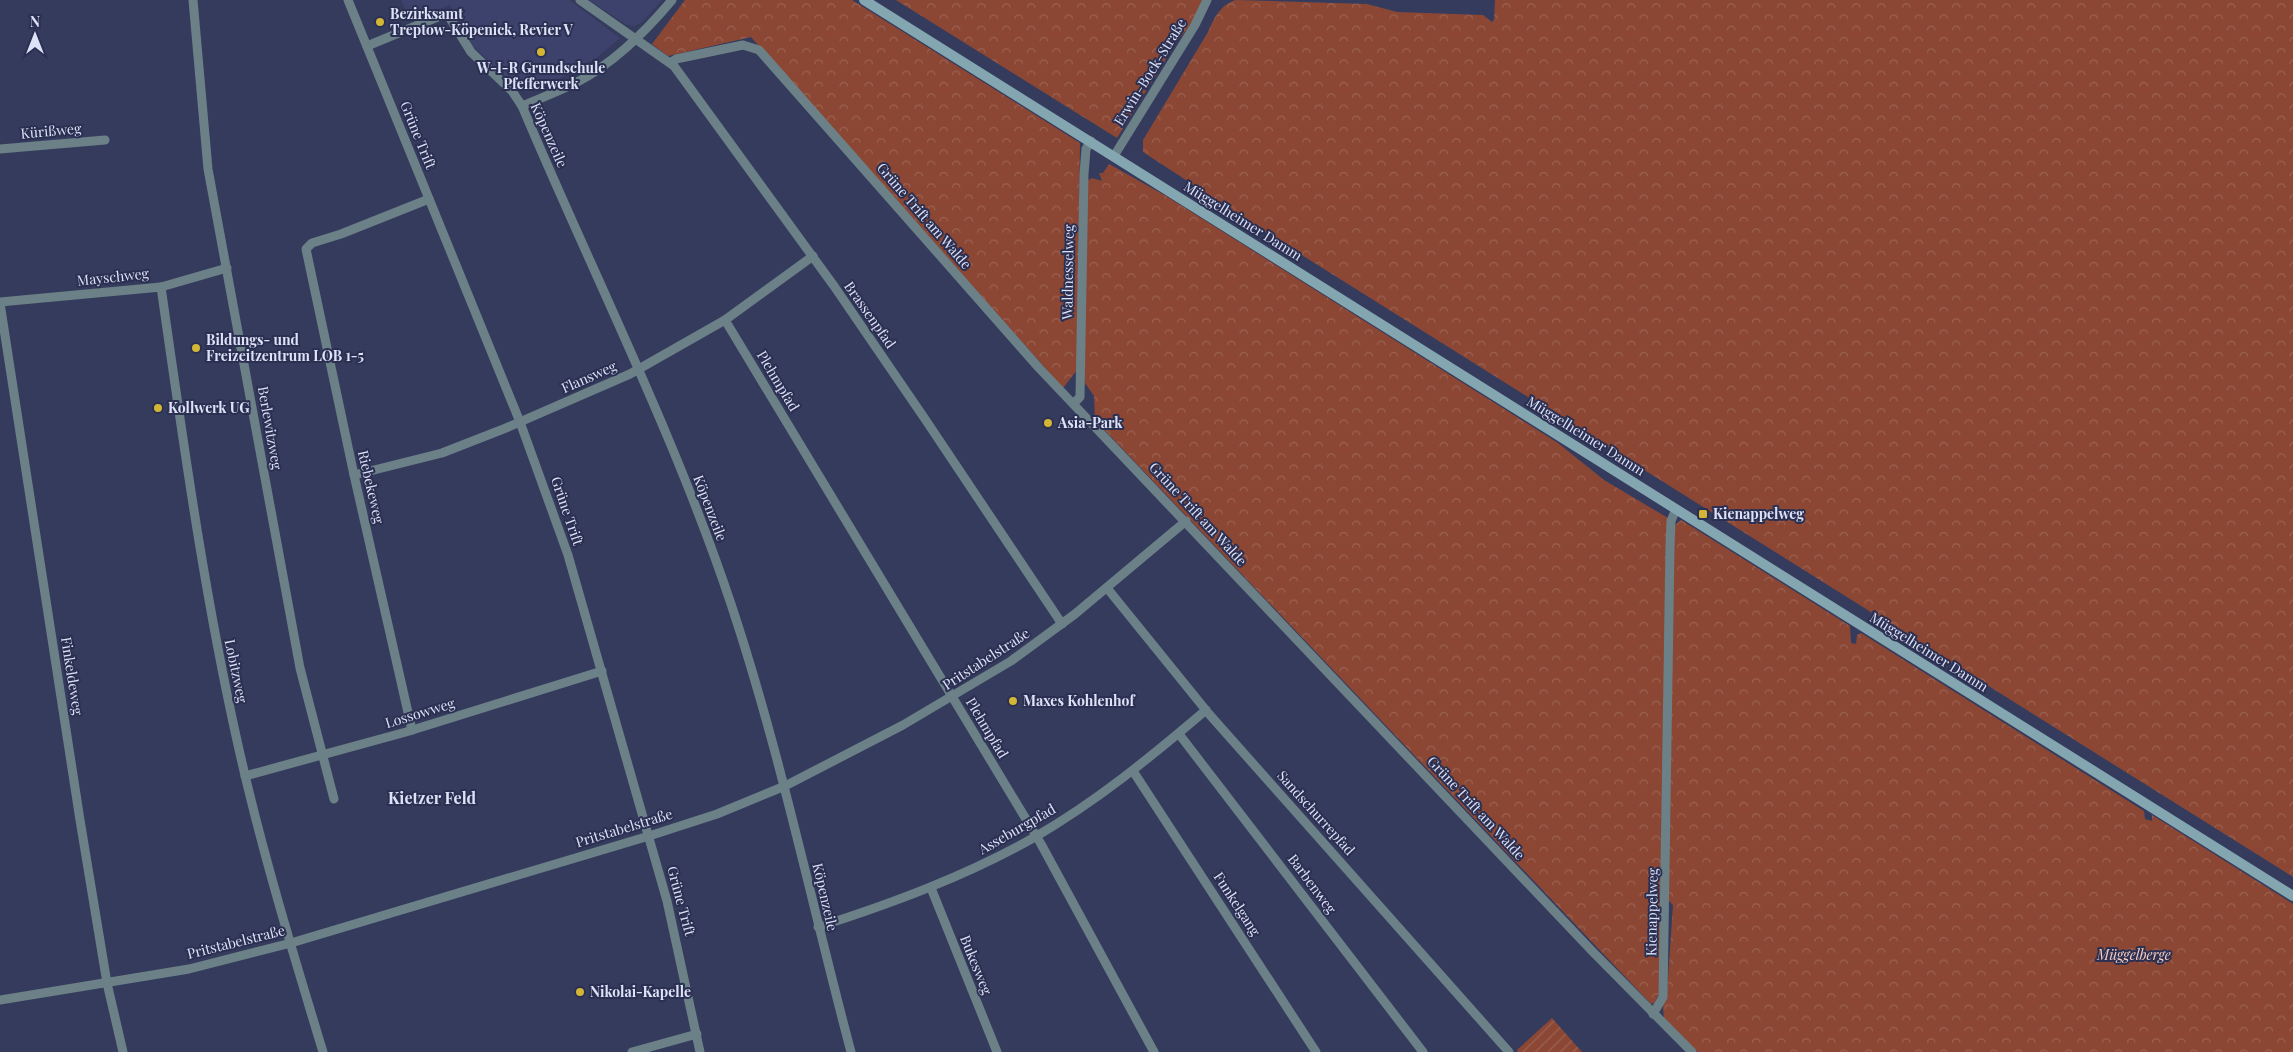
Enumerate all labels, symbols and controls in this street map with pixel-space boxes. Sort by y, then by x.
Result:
place label: Bezirksamt Treptow-Köpenick, Revier V [390,4,573,39]
north arrow [10,10,60,60]
text: N [30,12,40,31]
street label: Erwin-Bock-Straße [1109,15,1190,129]
marker: Bezirksamt Treptow-Köpenick, Revier V [374,16,386,28]
marker: W-I-R Grundschule Pfefferwerk [535,46,547,58]
place label: W-I-R Grundschule Pfefferwerk [476,58,605,93]
street label: Grüne Trift [396,98,441,172]
street label: Köpenzeile [527,99,572,170]
street label: Kürißweg [20,118,83,143]
street label: Grüne Trift am Walde [873,158,976,273]
street label: Müggelheimer Damm [1180,176,1307,265]
street label: Waldnesselweg [1057,224,1078,321]
street label: Mayschweg [76,263,150,290]
street label: Brassenpfad [840,277,900,352]
place label: Bildungs- und Freizeitzentrum LOB 1-5 [206,330,364,365]
marker: Bildungs- und Freizeitzentrum LOB 1-5 [190,342,202,354]
street label: Plehmpfad [753,347,804,415]
street label: Flansweg [558,356,620,397]
street label: Berlewitzweg [254,385,287,472]
street label: Müggelheimer Damm [1523,391,1650,480]
place label: Kollwerk UG [168,398,250,417]
marker: Kollwerk UG [152,402,164,414]
place label: Asia-Park [1057,413,1123,432]
marker: Asia-Park [1042,417,1054,429]
street label: Riebekeweg [354,448,389,526]
street label: Grüne Trift am Walde [1145,458,1251,570]
street label: Köpenzeile [689,472,732,544]
street label: Grüne Trift [547,474,588,549]
place label: Kienappelweg [1713,504,1804,523]
marker: Kienappelweg [1697,508,1709,520]
street label: Müggelheimer Damm [1866,607,1993,696]
street label: Pritstabelstraße [938,623,1033,694]
street label: Finkeldeweg [57,635,88,717]
street label: Lobitzweg [220,637,253,705]
place label: Maxes Kohlenhof [1023,691,1135,710]
street label: Lossowweg [383,693,458,732]
street label: Plehmpfad [962,694,1013,762]
marker: Maxes Kohlenhof [1007,695,1019,707]
street label: Grüne Trift am Walde [1423,752,1529,864]
street label: Sandschurrepfad [1273,766,1359,859]
district label: Kietzer Feld [388,787,476,808]
street label: Asseburgpfad [974,799,1059,859]
street label: Pritstabelstraße [573,804,675,851]
street label: Barbenweg [1284,850,1341,918]
street label: Köpenzeile [808,861,843,933]
street label: Grüne Trift [663,864,700,939]
street label: Kienappelweg [1641,867,1662,956]
street label: Funkelgang [1210,868,1266,940]
street label: Pritstabelstraße [185,920,287,963]
street label: Bukesweg [956,932,997,998]
park label: Müggelberge [2096,945,2171,964]
place label: Nikolai-Kapelle [590,982,691,1001]
marker: Nikolai-Kapelle [574,986,586,998]

